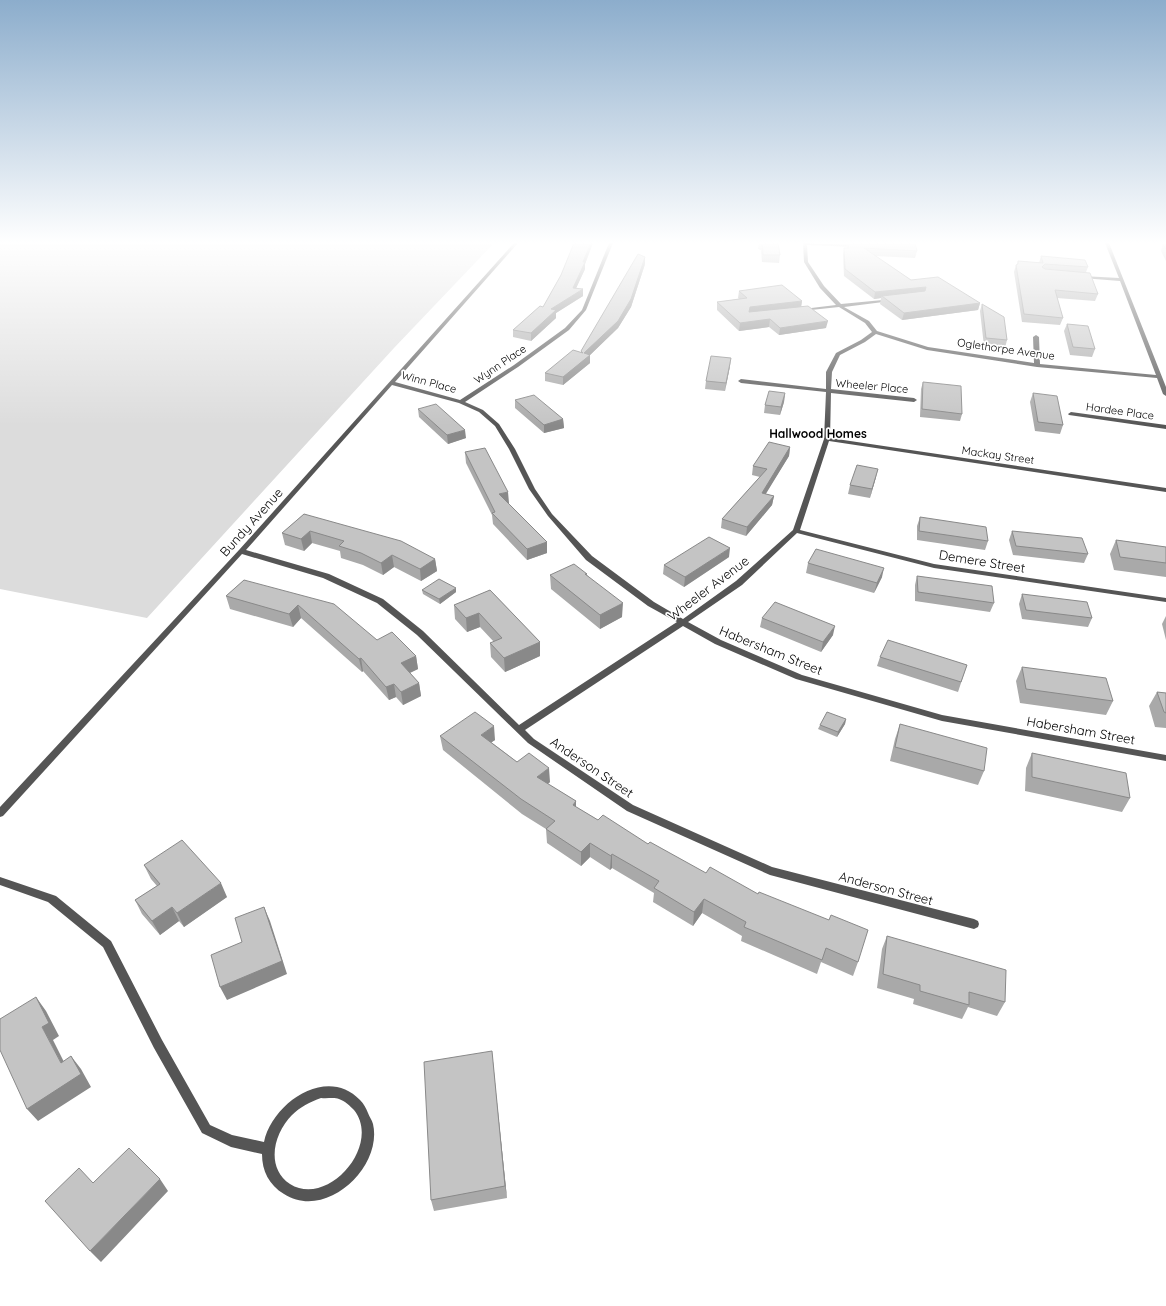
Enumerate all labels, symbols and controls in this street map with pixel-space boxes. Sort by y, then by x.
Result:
street label: Oglethorpe Avenue [956,335,1056,363]
street label: Wynn Place [471,341,529,387]
street label: Winn Place [400,368,458,396]
street label: Wheeler Place [835,376,909,396]
street label: Hardee Place [1085,399,1155,423]
district label: Hallwood Homes [769,426,867,441]
street label: Mackay Street [961,443,1036,467]
street label: Bundy Avenue [216,484,286,560]
street label: Demere Street [938,546,1026,576]
street label: Wheeler Avenue [664,552,752,624]
street label: Habersham Street [717,622,825,678]
street label: Habersham Street [1026,713,1136,747]
street label: Anderson Street [547,733,637,801]
street label: Anderson Street [837,868,935,908]

